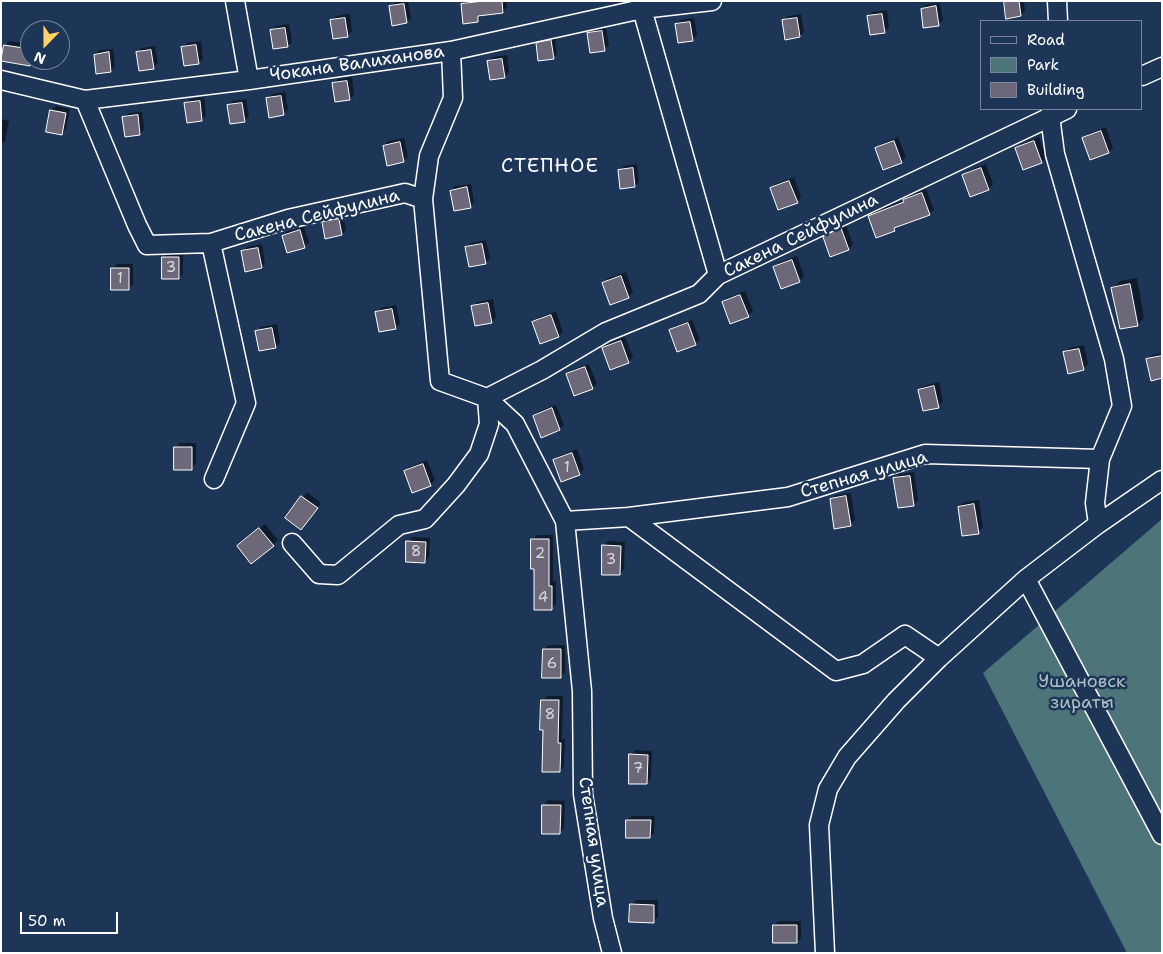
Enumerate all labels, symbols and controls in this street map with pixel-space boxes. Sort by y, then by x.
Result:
north arrow [20,20,70,70]
legend [980,20,1143,110]
text: Road [1027,30,1065,50]
street label: Чокана Валиханова [268,41,446,87]
text: N [31,48,48,68]
text: Park [1027,55,1059,75]
text: Building [1027,80,1084,100]
district label: СТЕПНОЕ [500,155,600,179]
street label: Сакена Сейфулина [232,185,402,247]
street label: Сакена Сейфулина [720,189,882,283]
house number: 3 [166,259,176,277]
house number: 1 [117,270,123,288]
street label: Степная улица [798,447,930,503]
house number: 1 [564,459,570,477]
house number: 8 [411,543,421,561]
house number: 2 [535,545,545,563]
house number: 3 [606,551,616,569]
house number: 4 [538,589,548,607]
house number: 6 [547,655,557,673]
park label: Ушановск зираты [1038,671,1126,714]
house number: 8 [545,706,555,724]
house number: 7 [633,760,643,778]
street label: Степная улица [573,776,613,908]
scale bar [22,902,120,934]
text: 50 m [28,911,66,931]

